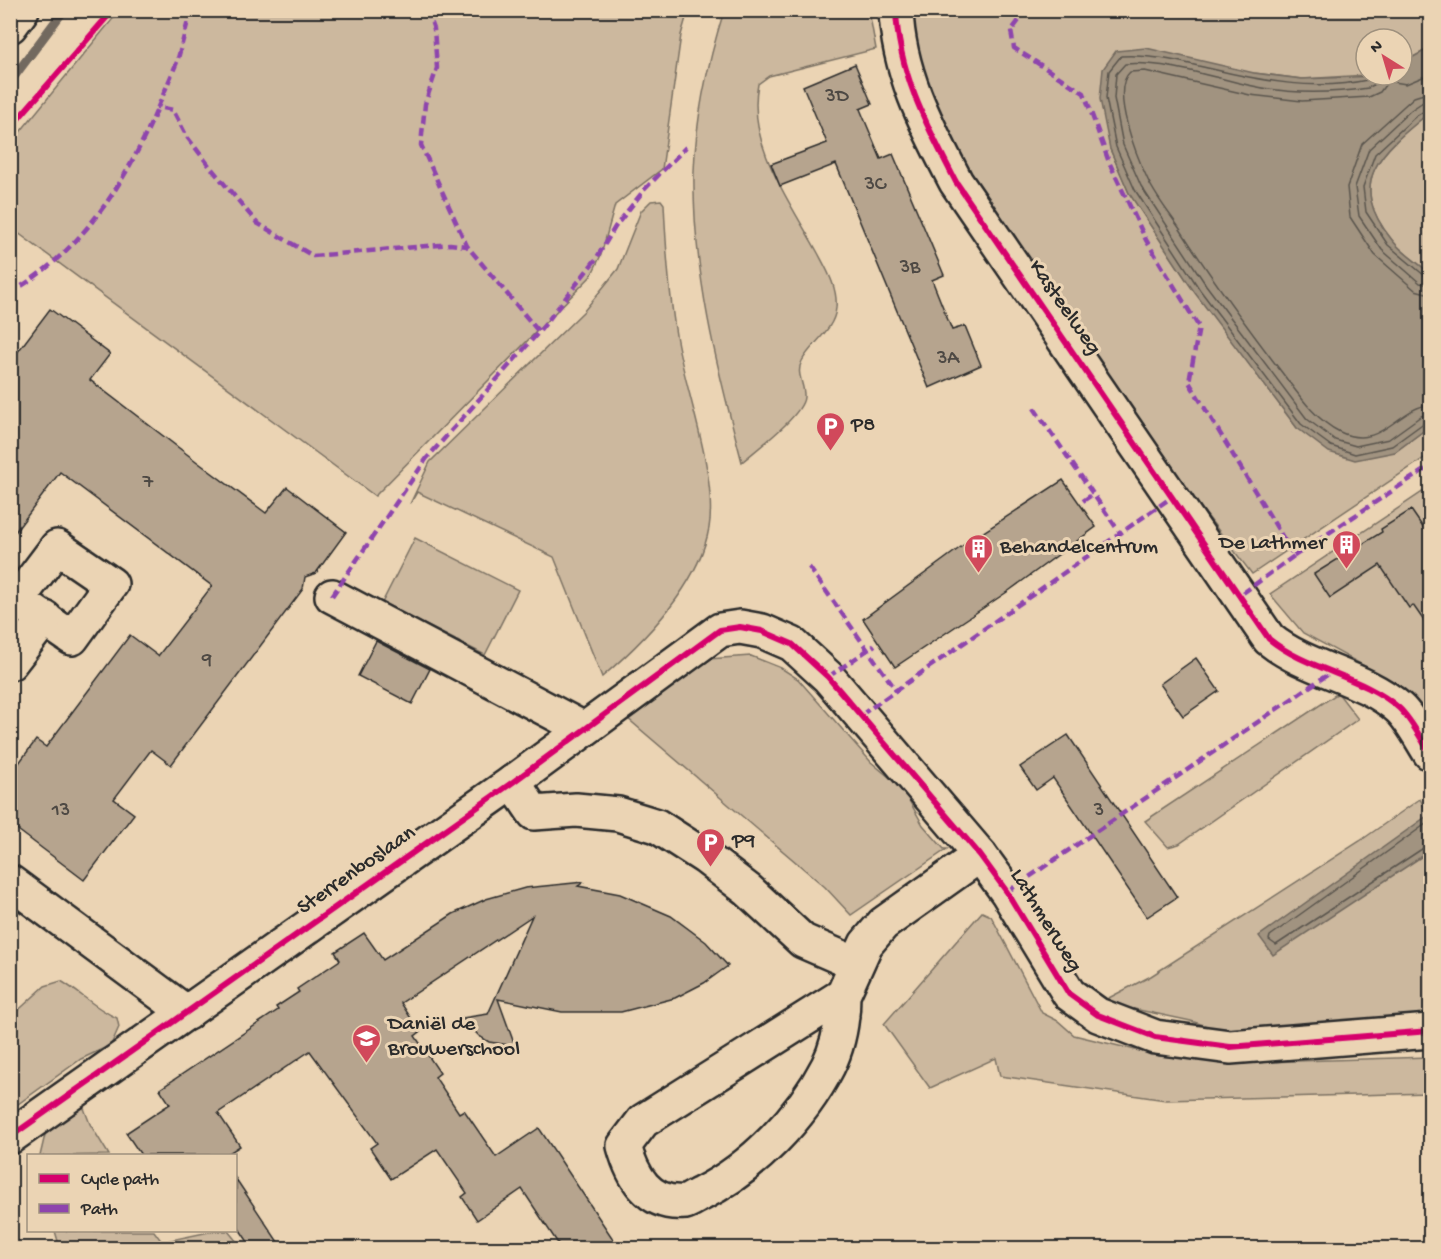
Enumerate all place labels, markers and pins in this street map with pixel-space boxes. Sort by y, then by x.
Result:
parking icon: P8 [814,410,846,452]
place label: P8 [850,413,875,439]
building icon: De Lathmer [1331,528,1363,570]
place label: De Lathmer [1217,531,1328,557]
building icon: Behandelcentrum [963,532,995,574]
place label: Behandelcentrum [999,535,1159,561]
parking icon: P9 [695,826,727,868]
place label: P9 [731,829,755,855]
place label: Daniël de Brouwerschool [386,1012,520,1063]
school or university icon: Daniël de Brouwerschool [351,1022,383,1064]

